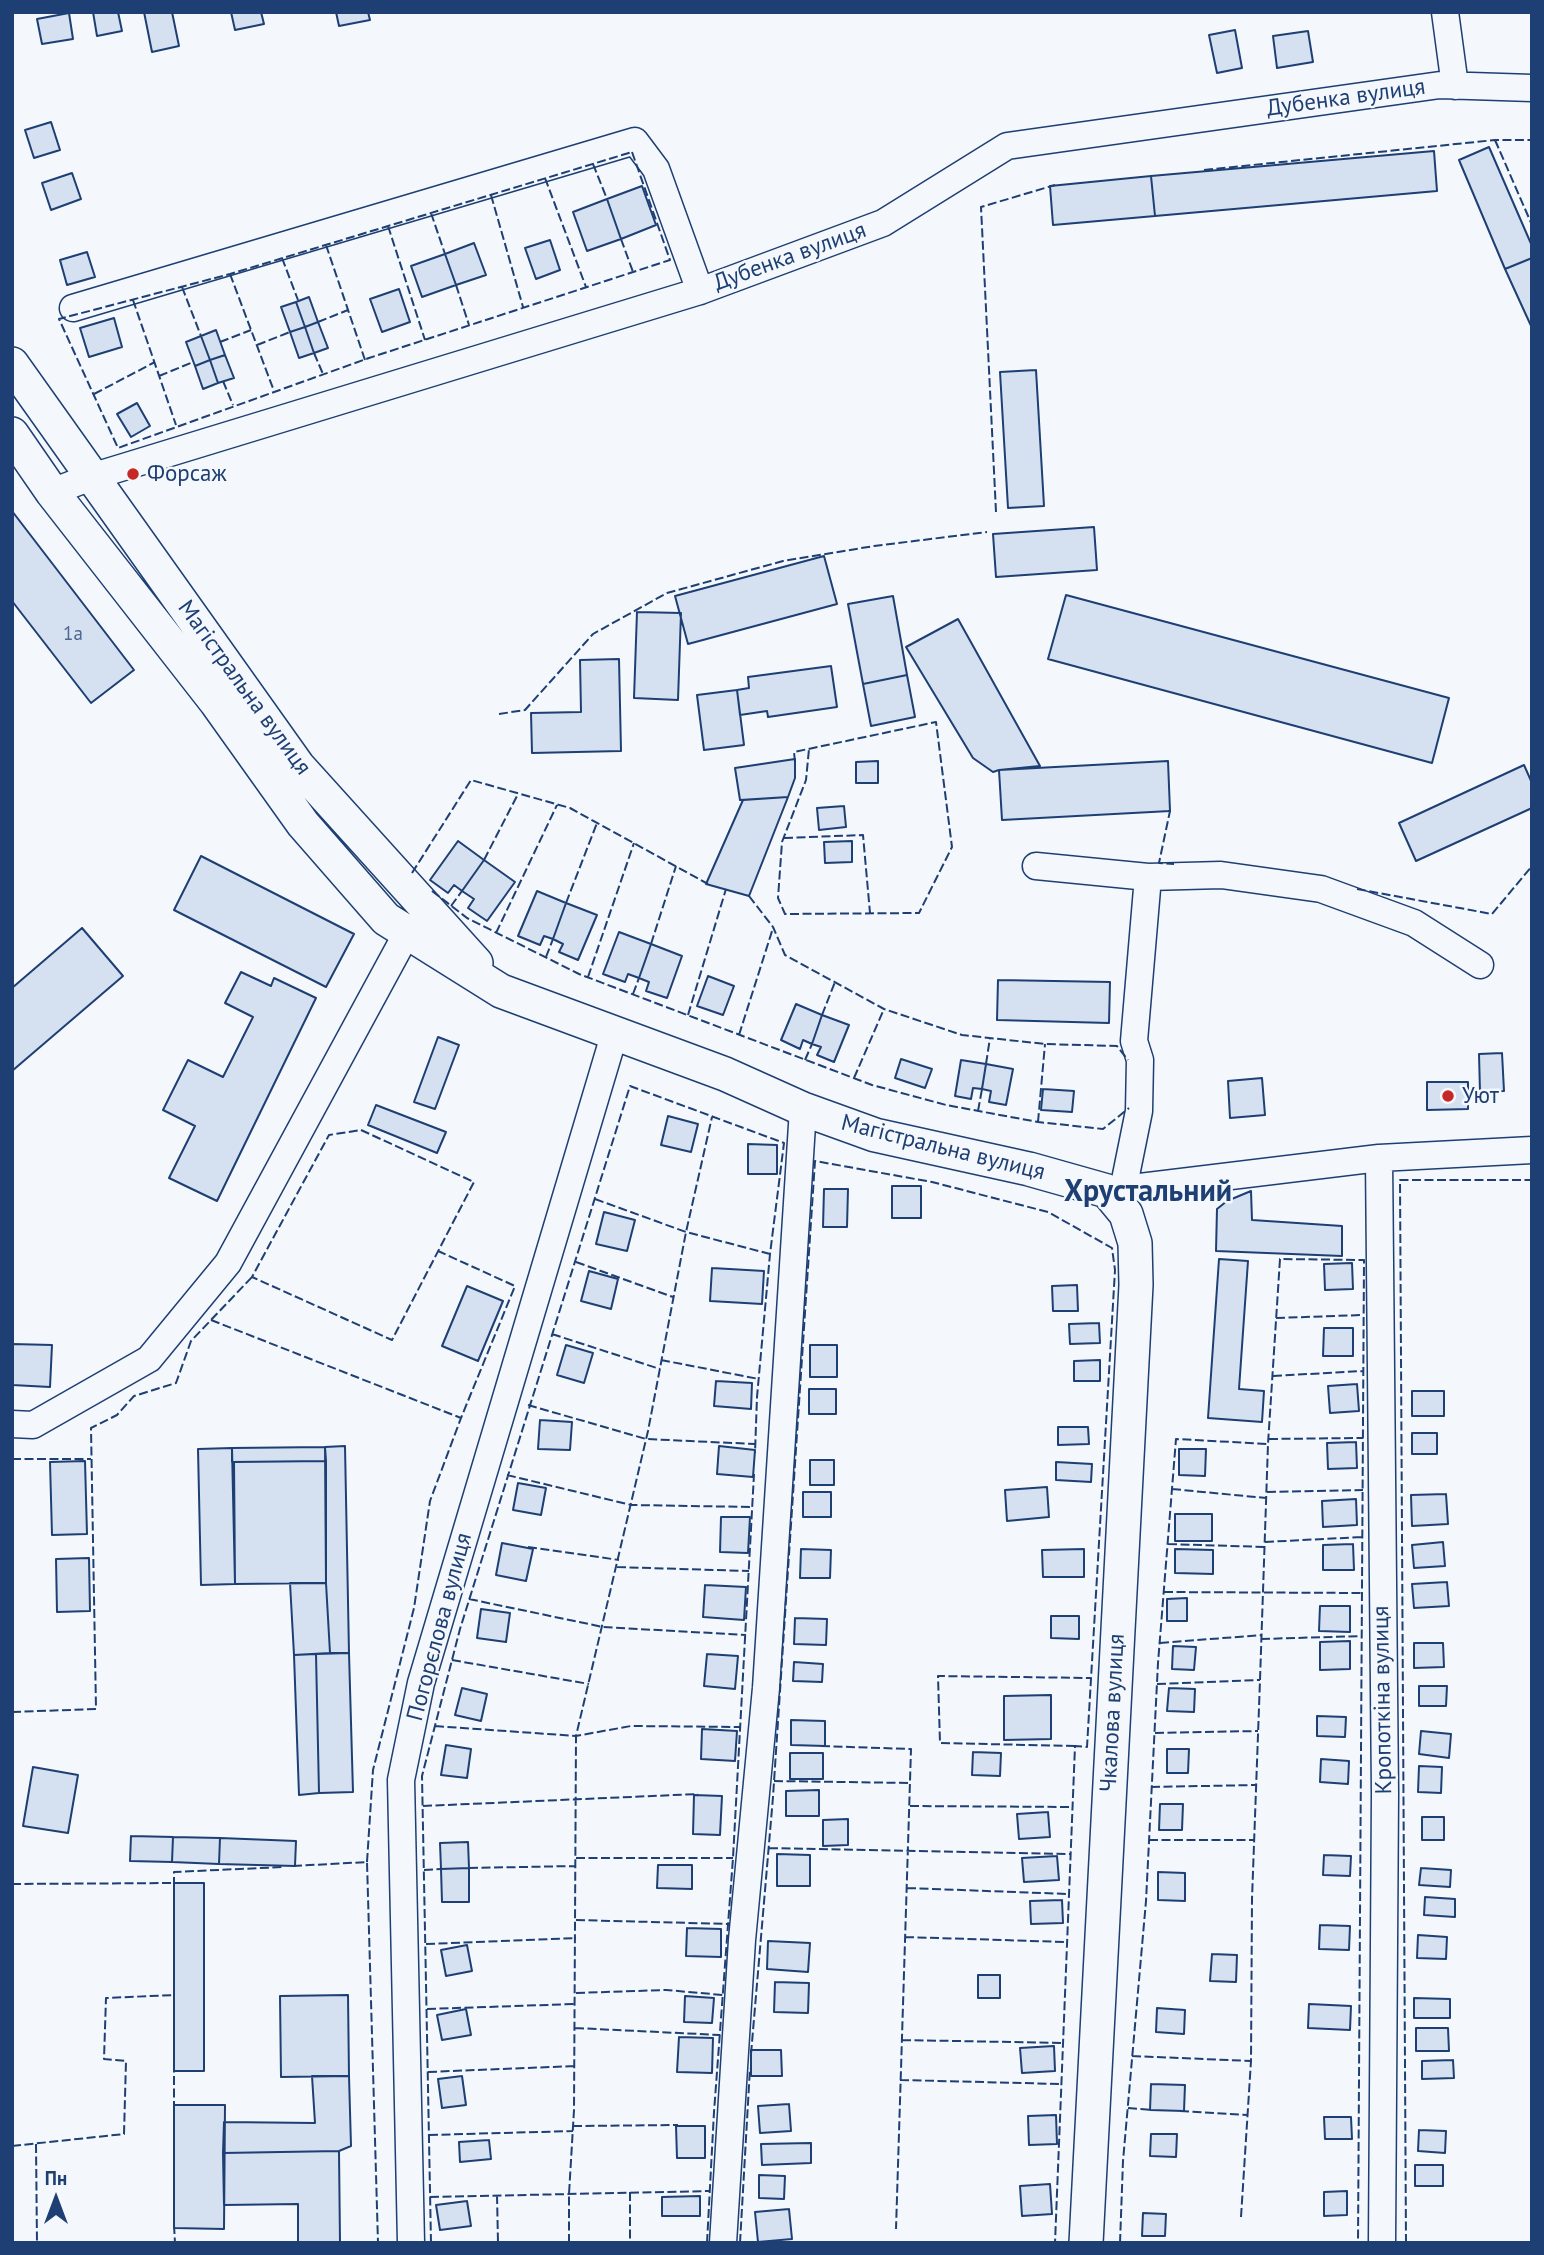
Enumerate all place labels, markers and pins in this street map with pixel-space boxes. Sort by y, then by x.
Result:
place label: Форсаж [147,460,227,488]
marker: Форсаж [125,466,141,482]
place label: Уют [1462,1082,1499,1110]
marker: Уют [1440,1088,1456,1104]

